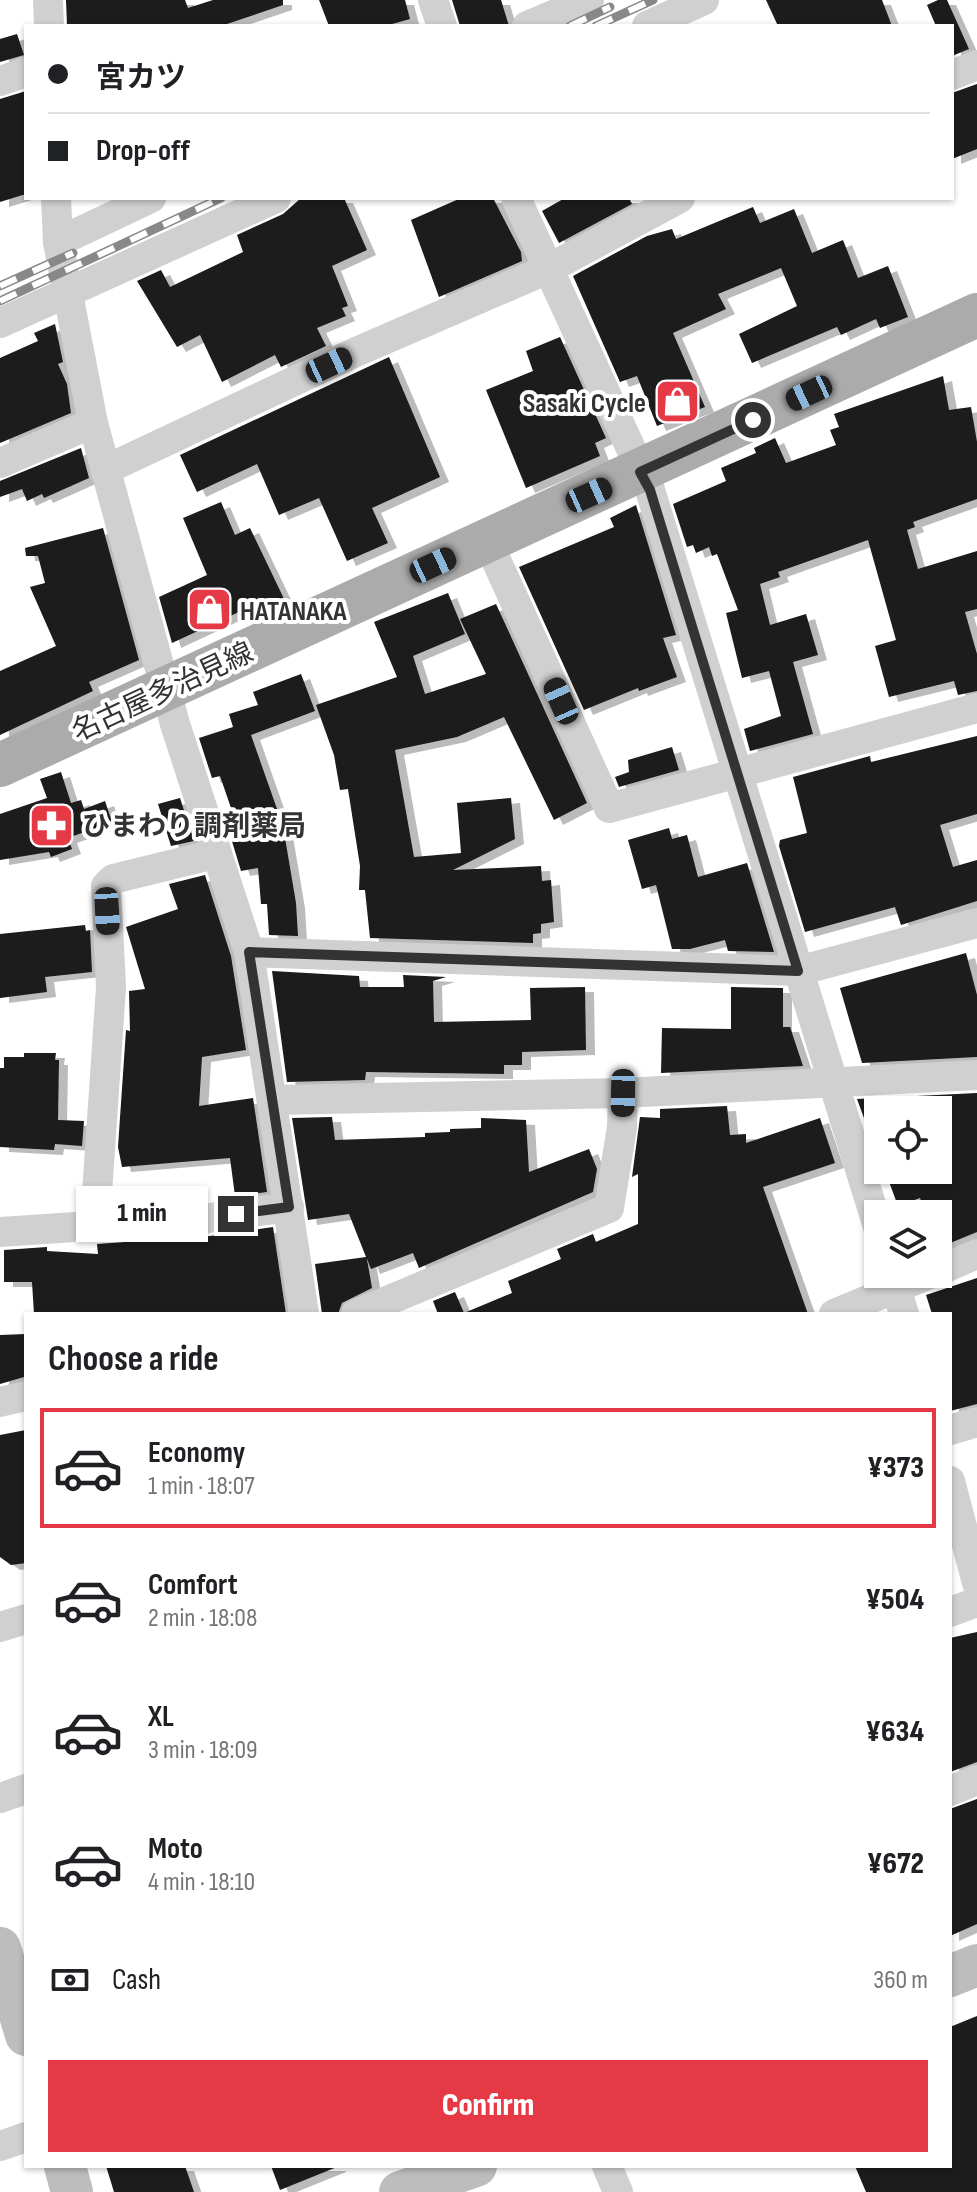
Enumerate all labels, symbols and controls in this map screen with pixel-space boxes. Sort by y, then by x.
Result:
text: 宮カツ [96,60,186,96]
text: Drop-off [96,133,190,169]
car [302,344,356,386]
car [782,372,836,414]
shop icon: Sasaki Cycle [653,378,701,426]
place label: Sasaki Cycle [523,387,646,420]
route start [735,402,771,438]
car [562,474,616,516]
car [406,544,460,586]
shop icon: HATANAKA [185,586,233,634]
place label: HATANAKA [240,595,347,628]
street label: 名古屋多治見線 [67,636,258,749]
car [540,674,582,728]
pharmacy icon: ひまわり調剤薬局 [27,801,75,849]
place label: ひまわり調剤薬局 [82,810,306,843]
car [94,886,120,936]
car [611,1069,635,1117]
map controls [864,1096,952,1288]
button: locate [864,1096,952,1184]
callout: 1 min [76,1186,208,1242]
route end [218,1196,254,1232]
text: 1 min [117,1198,167,1229]
button: layers [864,1200,952,1288]
text: Choose a ride [48,1338,219,1381]
icon: car [52,1432,124,1504]
text: Economy [148,1435,245,1471]
text: ¥373 [867,1450,924,1486]
text: 1 min · 18:07 [148,1471,255,1502]
icon: car [52,1564,124,1636]
text: Comfort [148,1567,238,1603]
text: ¥504 [866,1582,924,1618]
text: 2 min · 18:08 [148,1603,257,1634]
icon: car [52,1696,124,1768]
text: XL [148,1699,174,1735]
text: ¥634 [865,1714,924,1750]
text: 3 min · 18:09 [148,1735,258,1766]
icon: car [52,1828,124,1900]
text: Moto [148,1831,203,1867]
text: ¥672 [867,1846,924,1882]
text: 4 min · 18:10 [148,1867,255,1898]
icon: cash [48,1958,92,2002]
text: Cash [112,1962,161,1998]
text: 360 m [873,1965,928,1996]
button: Confirm [48,2060,928,2152]

